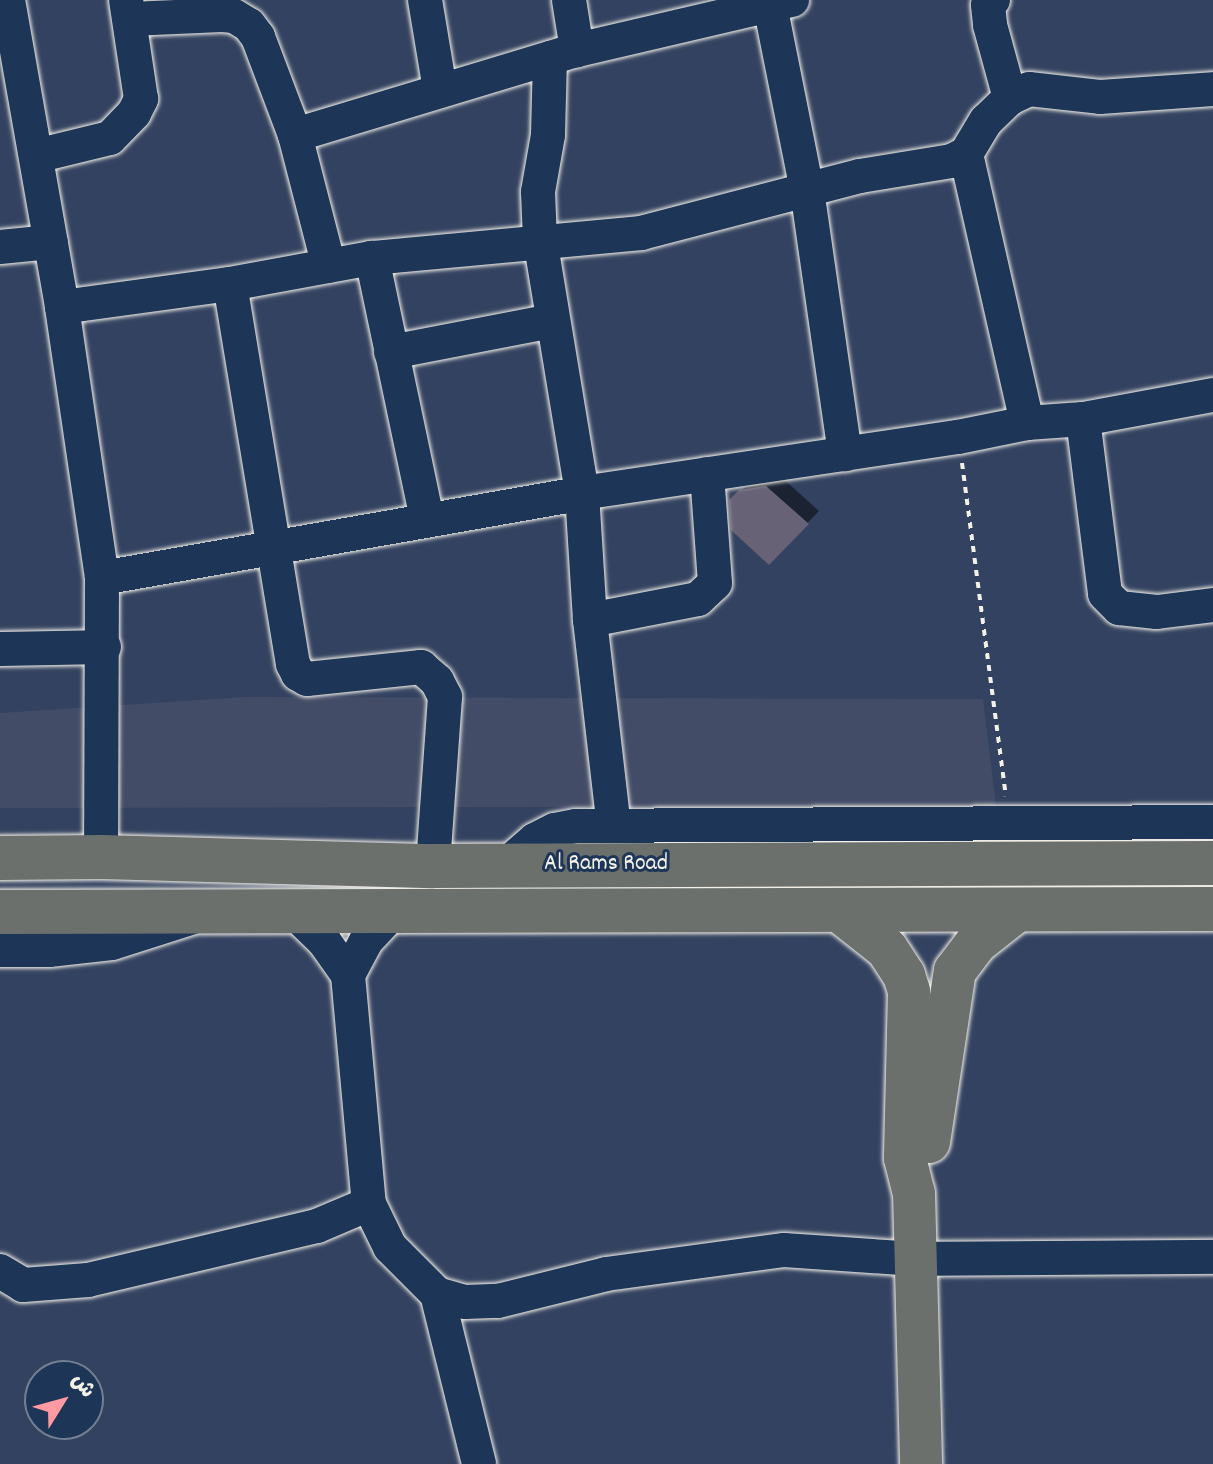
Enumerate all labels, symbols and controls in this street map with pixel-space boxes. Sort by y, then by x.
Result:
street label: Al Rams Road [544,851,668,879]
north arrow [24,1360,104,1440]
text: ش [62,1367,102,1405]

